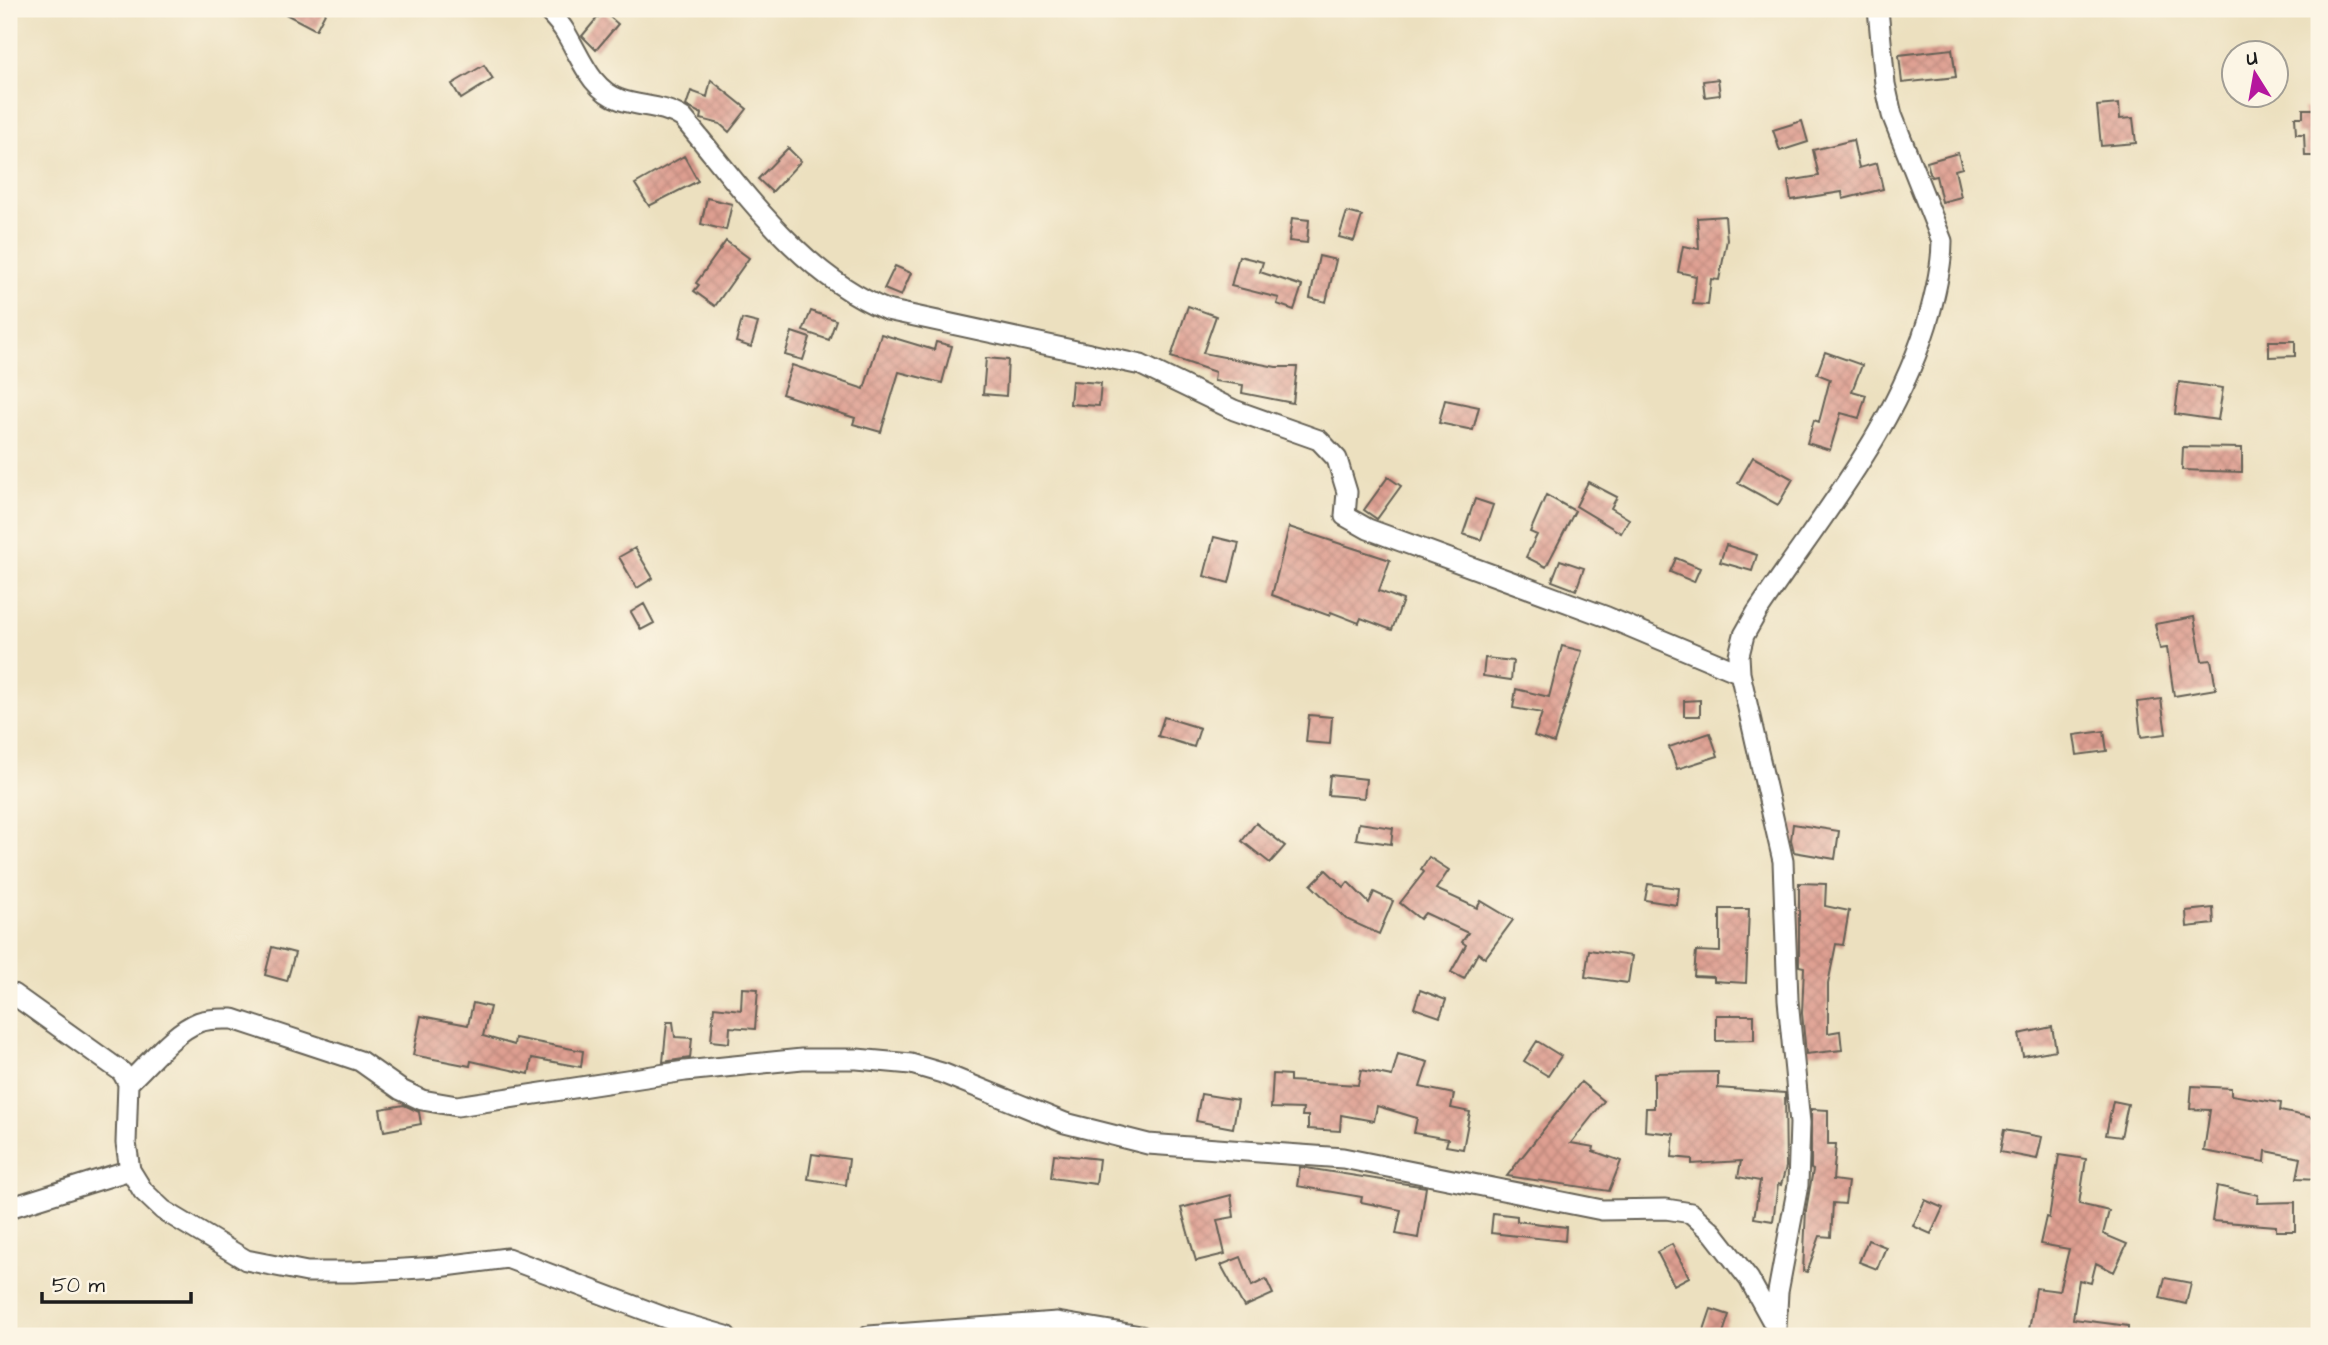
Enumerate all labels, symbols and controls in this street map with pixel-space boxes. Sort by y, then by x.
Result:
north arrow [2220,38,2290,108]
text: U [2244,44,2260,73]
scale bar [42,1261,191,1305]
text: 50 m [52,1271,106,1300]

